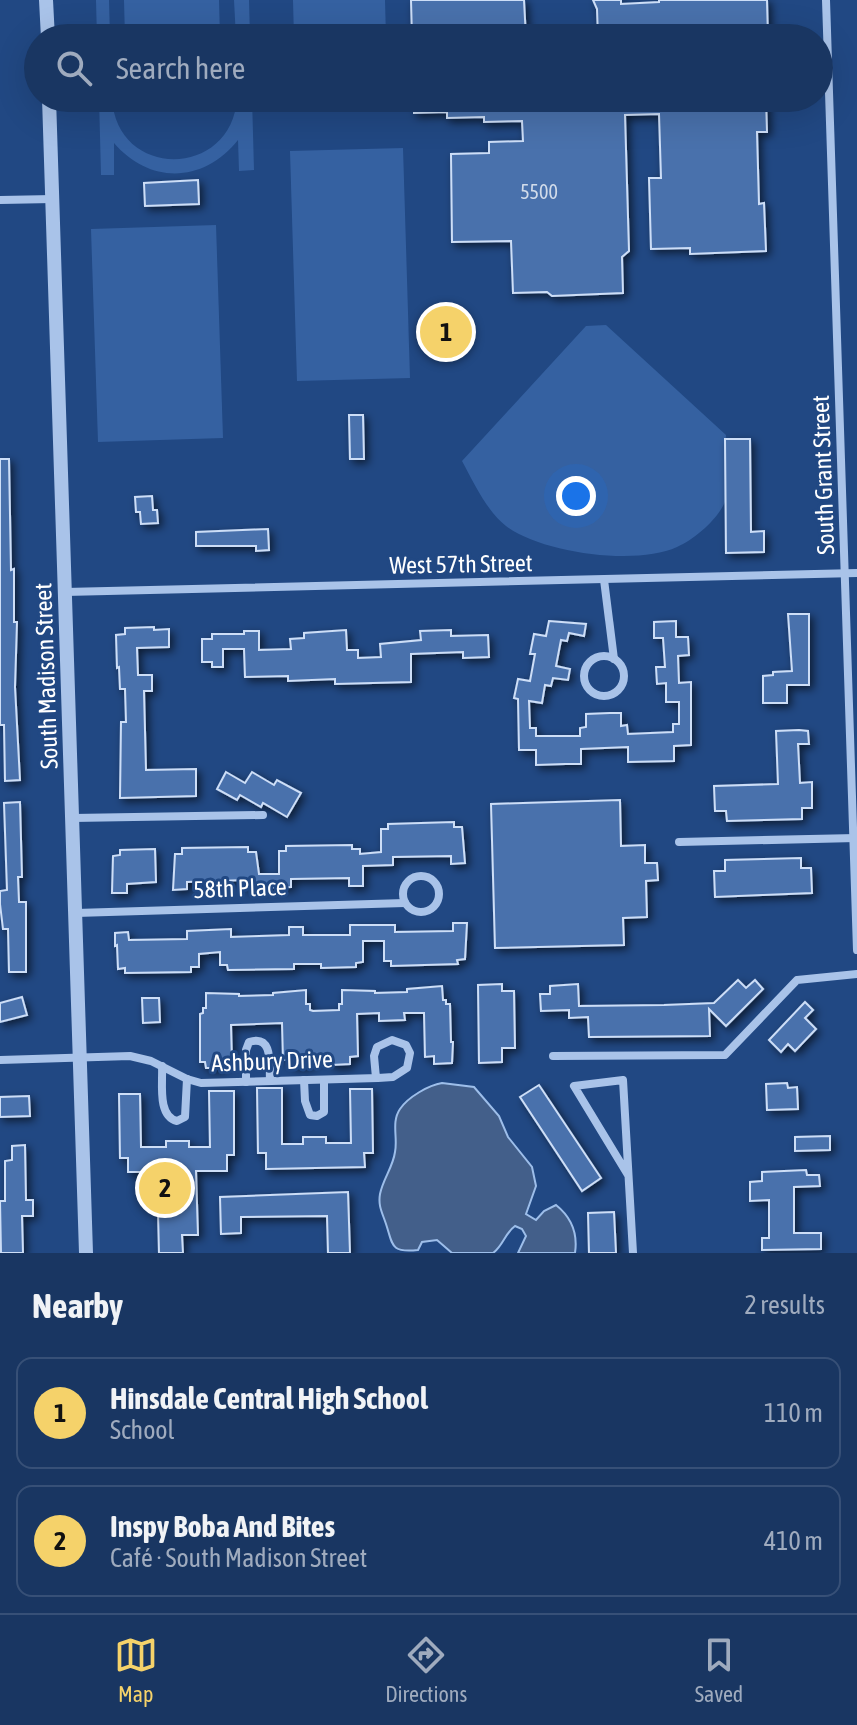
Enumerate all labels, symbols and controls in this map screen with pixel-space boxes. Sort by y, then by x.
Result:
search box [24,24,833,112]
icon: search [52,46,96,90]
text: Search here [116,51,245,85]
house number: 5500 [520,180,558,203]
pin: 1 [420,302,472,362]
street label: South Grant Street [807,395,839,555]
your location [556,476,596,516]
street label: West 57th Street [389,549,533,579]
street label: South Madison Street [29,582,63,770]
street label: 58th Place [193,873,287,903]
street label: Ashbury Drive [211,1045,333,1077]
pin: 2 [139,1158,191,1218]
text: Nearby [32,1286,123,1325]
text: 2 results [744,1290,825,1320]
text: Hinsdale Central High School [110,1381,428,1415]
text: 1 [54,1398,66,1428]
text: 110 m [764,1398,823,1428]
text: School [110,1415,174,1445]
text: Inspy Boba And Bites [110,1509,335,1543]
text: 2 [54,1526,66,1556]
text: 410 m [764,1526,823,1556]
text: Café · South Madison Street [110,1543,367,1573]
tab: Map [114,1633,158,1707]
tab: Directions [385,1633,467,1707]
tab: Saved [695,1633,743,1707]

